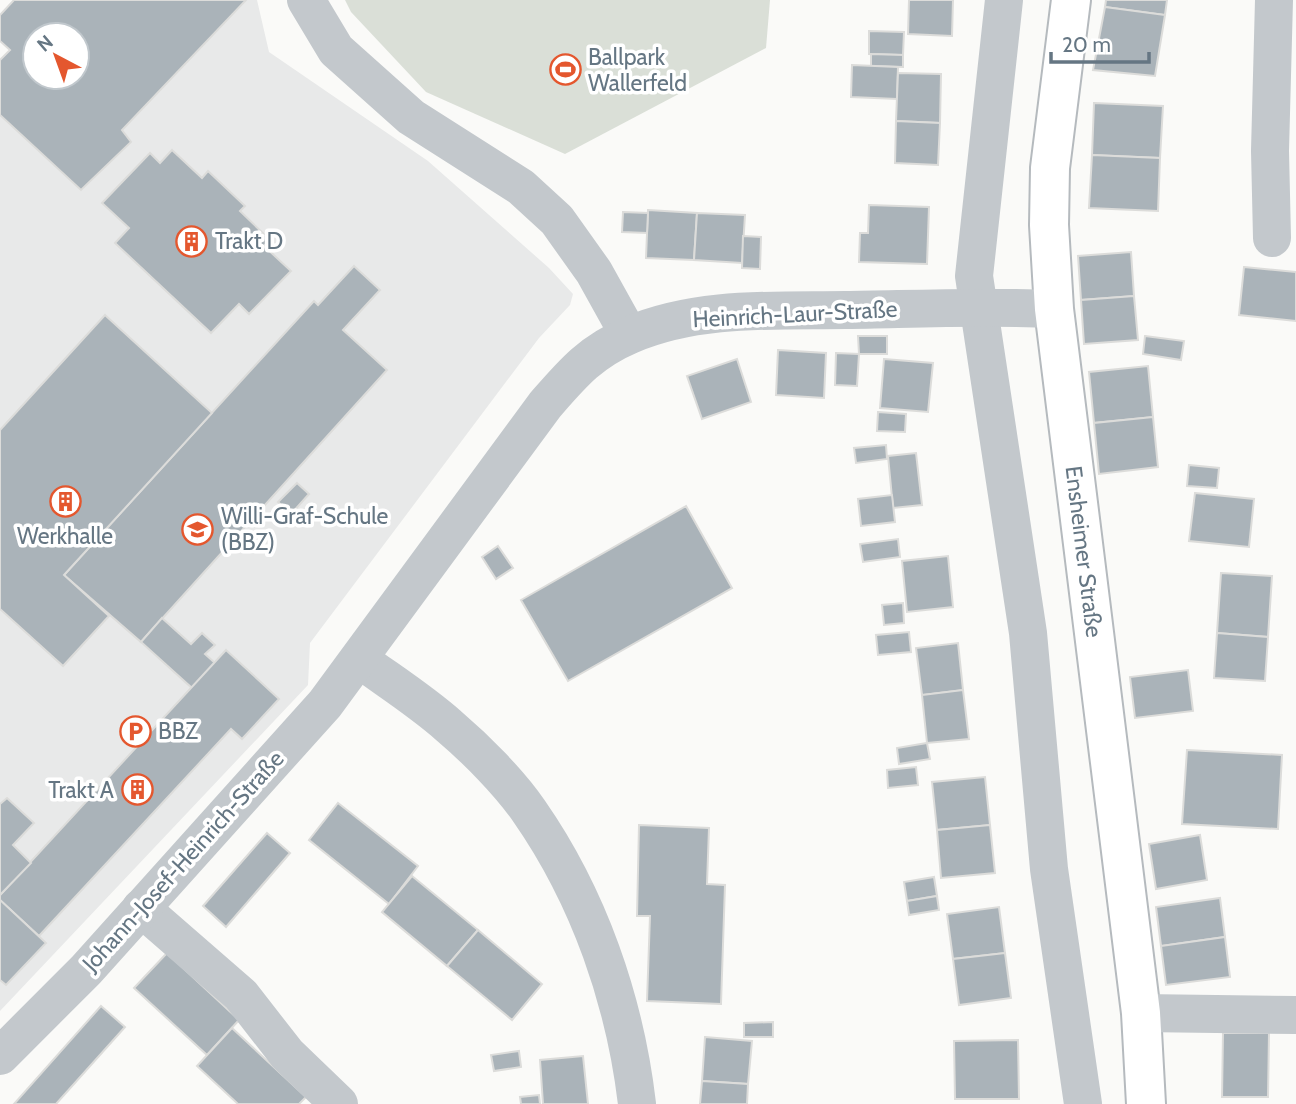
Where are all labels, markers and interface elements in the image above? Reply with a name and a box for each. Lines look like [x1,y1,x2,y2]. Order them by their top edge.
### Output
north arrow [21,21,91,91]
scale bar [1051,21,1149,65]
text: N [33,30,58,57]
text: 20 m [1062,32,1111,57]
place label: Ballpark Wallerfeld [588,43,687,97]
sports icon: Ballpark Wallerfeld [548,53,582,87]
building icon: Trakt D [175,224,209,258]
place label: Trakt D [215,227,283,255]
street label: Heinrich-Laur-Straße [692,295,898,333]
street label: Ensheimer Straße [1060,464,1108,639]
building icon: Werkhalle [48,485,82,519]
place label: Willi-Graf-Schule (BBZ) [221,502,389,556]
school or university icon: Willi-Graf-Schule (BBZ) [181,512,215,546]
place label: Werkhalle [17,522,113,550]
parking icon: BBZ [118,714,152,748]
place label: BBZ [158,717,198,745]
street label: Johann-Josef-Heinrich-Straße [76,745,290,978]
building icon: Trakt A [120,773,154,807]
place label: Trakt A [48,776,114,804]

